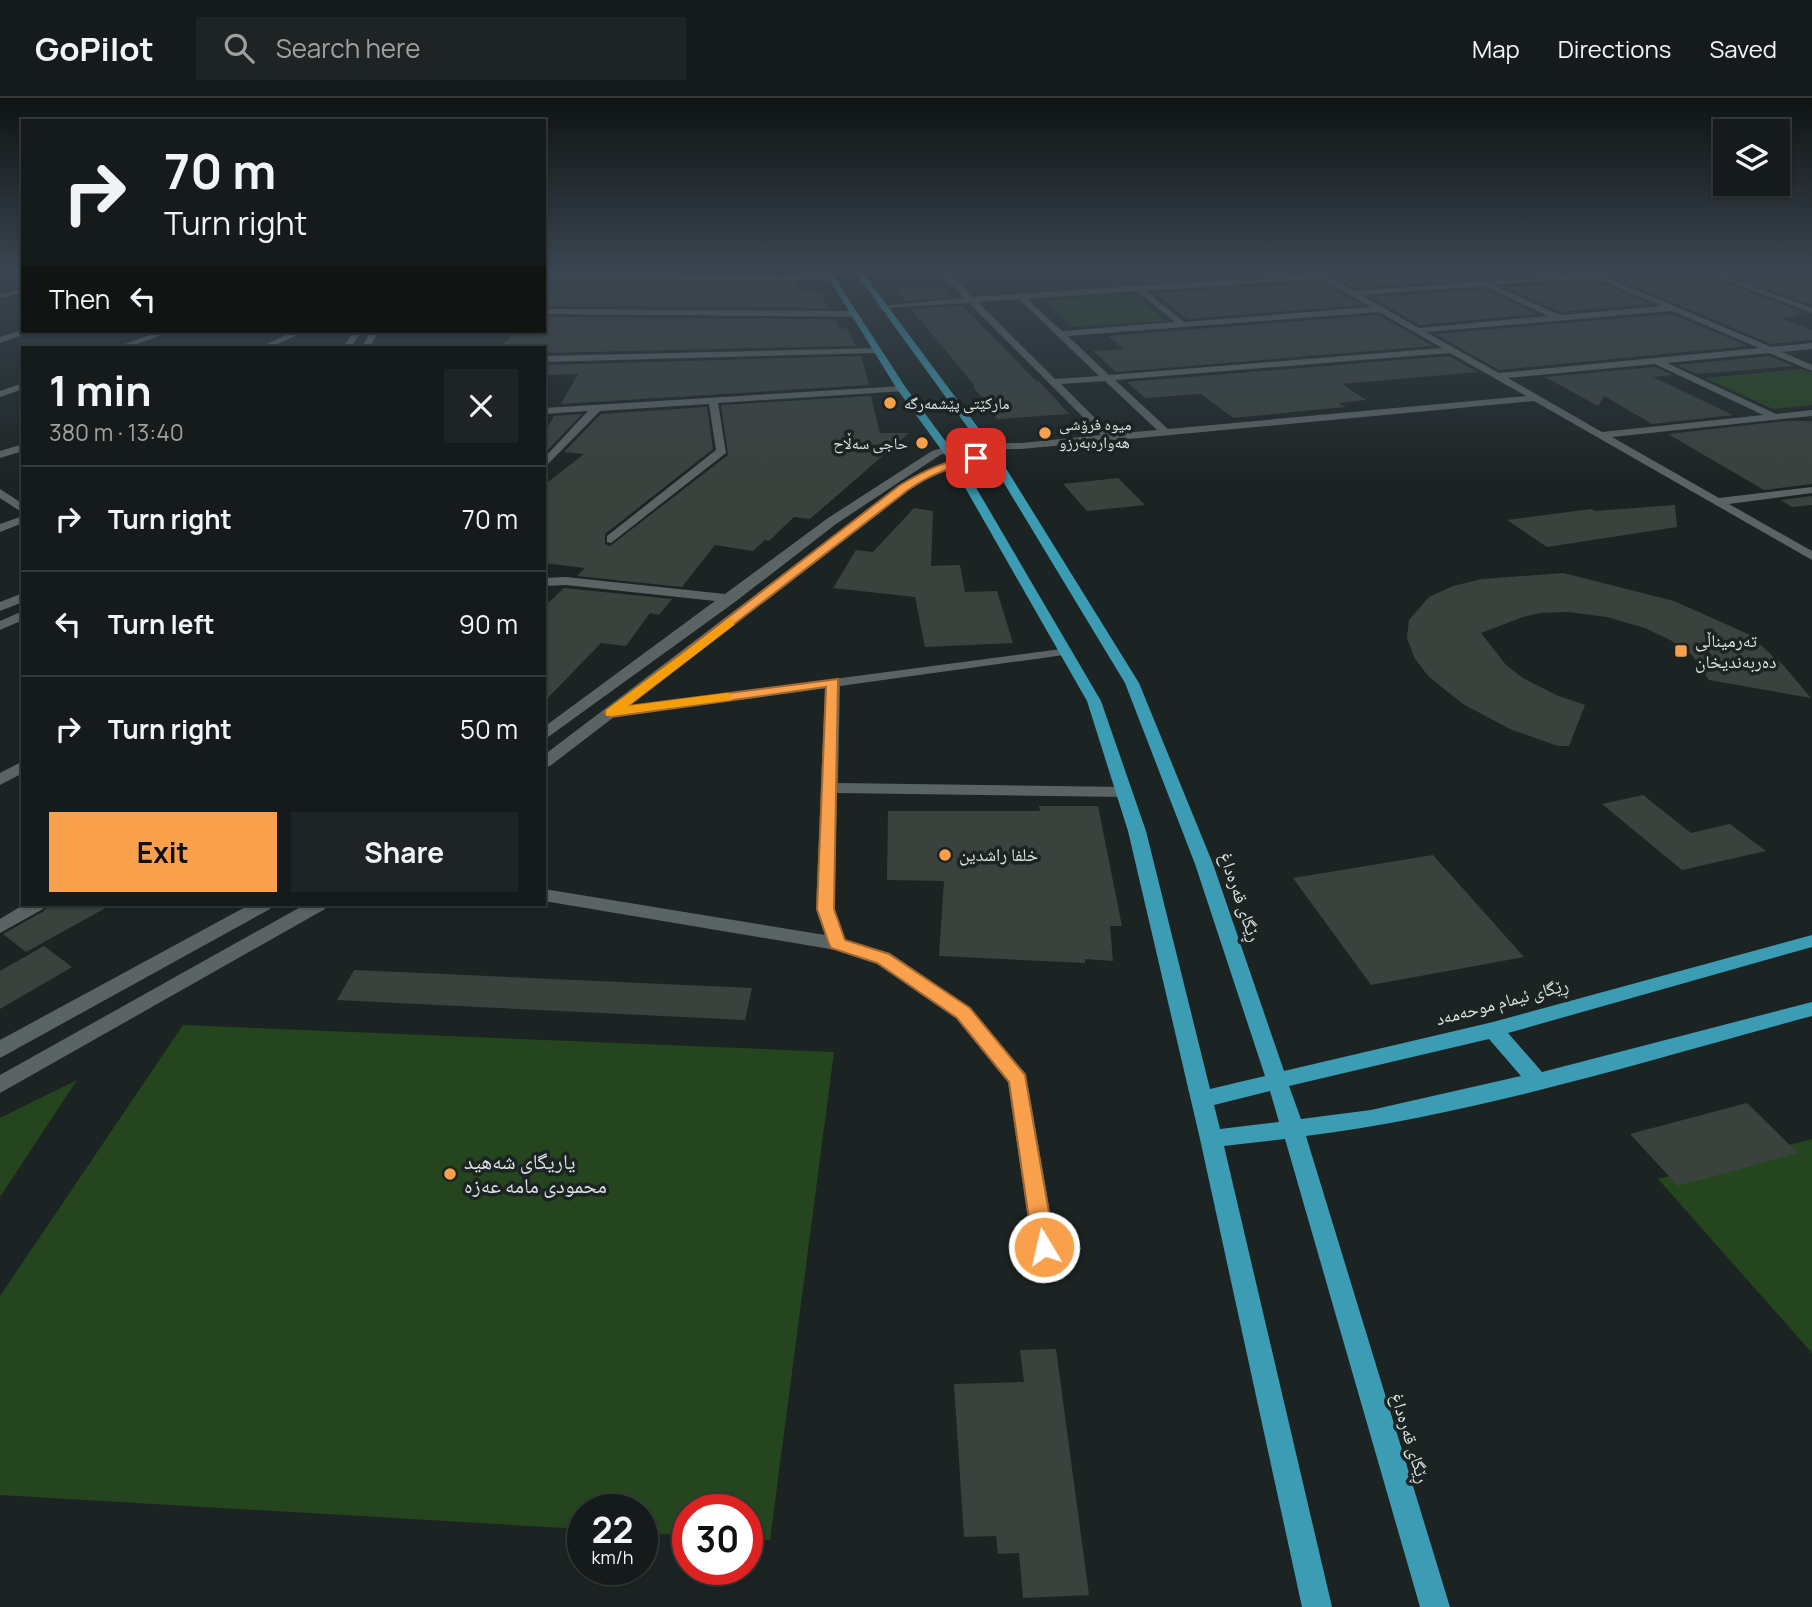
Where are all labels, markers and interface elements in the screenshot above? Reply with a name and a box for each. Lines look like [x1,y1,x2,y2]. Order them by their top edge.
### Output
search box [196,17,686,80]
text: GoPilot [35,26,154,71]
icon: search [220,29,258,67]
text: Search here [276,30,420,66]
text: Map [1472,32,1520,65]
text: Directions [1558,32,1671,65]
text: Saved [1709,32,1777,65]
map controls [1713,119,1790,196]
button: layers [1713,119,1790,196]
text: 70 m [164,137,276,204]
icon: right [49,147,140,238]
text: Turn right [164,201,307,245]
icon: left [124,280,162,318]
text: Then [49,281,110,317]
text: 1 min [49,361,152,419]
button: close [444,369,518,443]
place label: مارکێتی پێشمەرگە [904,392,1010,414]
marker: مارکێتی پێشمەرگە [882,395,898,411]
place label: میوە فرۆشی هەوارەبەرزو [1059,413,1131,453]
text: 380 m · 13:40 [49,416,184,448]
marker: میوە فرۆشی هەوارەبەرزو [1037,425,1053,441]
pin [946,428,1006,488]
place label: حاجی سەڵاح [833,432,908,454]
marker: حاجی سەڵاح [914,435,930,451]
icon: arrive [957,439,995,477]
icon: right [49,500,87,538]
text: Turn right [108,501,232,537]
text: 70 m [462,501,518,537]
icon: left [49,605,87,643]
text: Turn left [108,606,215,642]
text: 90 m [459,606,518,642]
place label: تەرمیناڵی دەربەندیخان [1695,628,1777,673]
marker: تەرمیناڵی دەربەندیخان [1673,643,1689,659]
icon: right [49,710,87,748]
text: Turn right [108,711,232,747]
text: 50 m [460,711,518,747]
button: Exit [49,812,277,892]
button: Share [291,812,518,892]
place label: خلفا راشدين [959,842,1038,866]
marker: خلفا راشدين [937,847,953,863]
street label: ڕێگای قەرەداغ [1212,849,1267,946]
street label: ڕێگای ئیمام موحەمەد [1433,972,1572,1033]
place label: یاریگاى شه‌هید محمودى مامه‌ عه‌زه [464,1147,607,1199]
marker: یاریگاى شه‌هید محمودى مامه‌ عه‌زه [442,1166,458,1182]
position arrow [1007,1210,1081,1284]
street label: ڕێگای قەرەداغ [1383,1390,1436,1487]
speed limit sign: 30 [672,1494,763,1585]
text: 22 [592,1506,633,1554]
text: km/h [592,1545,633,1569]

